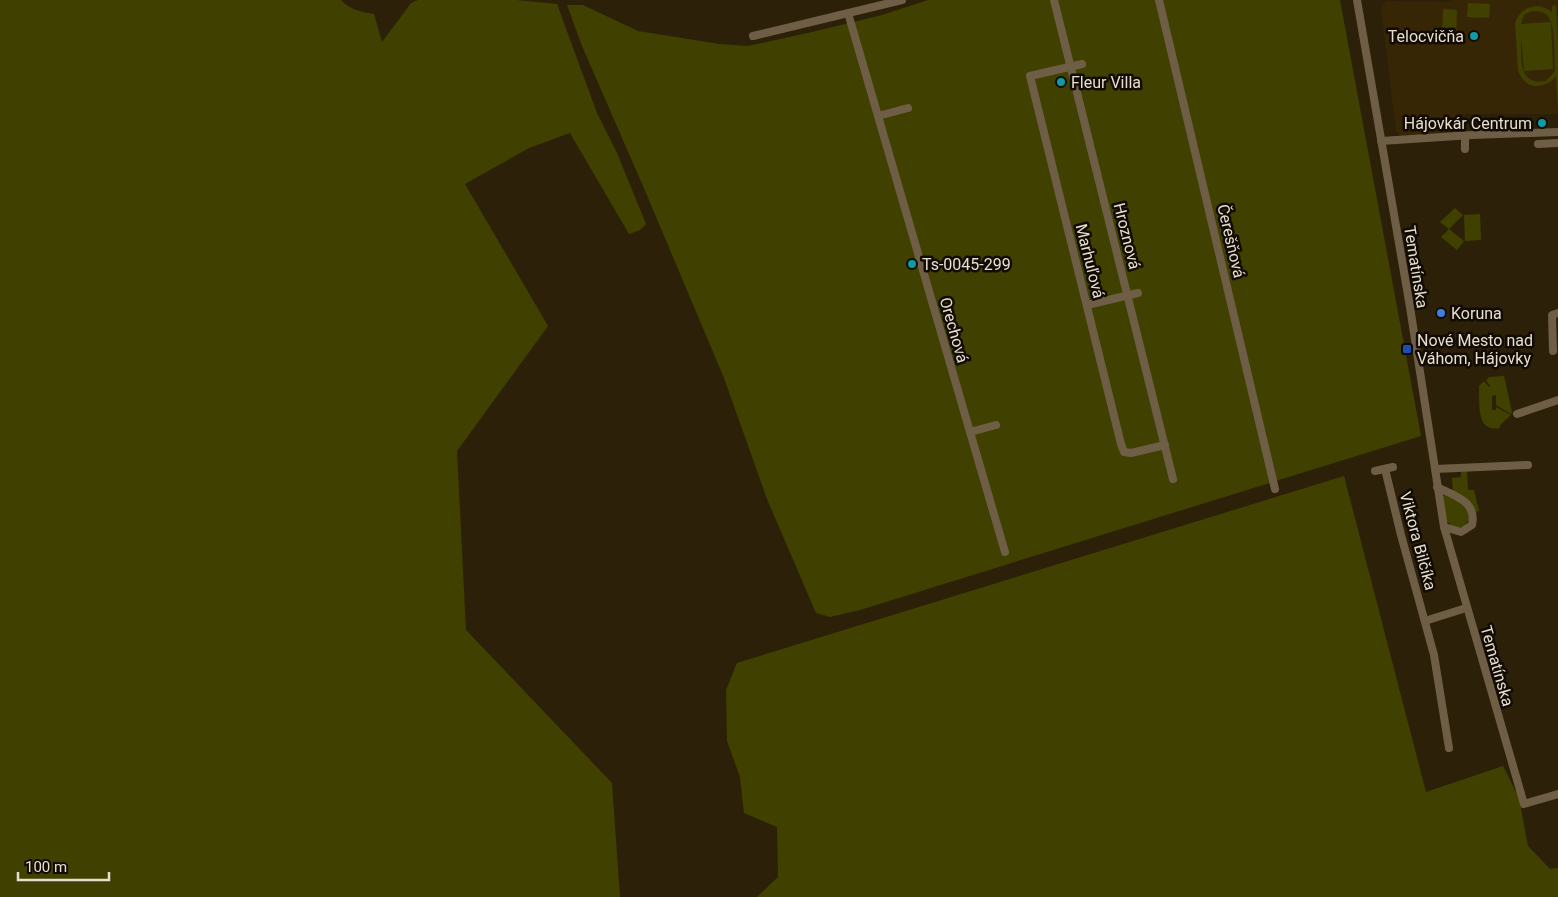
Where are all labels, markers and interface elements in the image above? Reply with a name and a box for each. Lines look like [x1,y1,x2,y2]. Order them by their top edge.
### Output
place label: Telocvičňa [1388,27,1464,46]
marker: Telocvičňa [1468,30,1480,42]
place label: Fleur Villa [1071,73,1141,92]
marker: Fleur Villa [1055,76,1067,88]
place label: Hájovkár Centrum [1404,114,1532,133]
marker: Hájovkár Centrum [1536,117,1548,129]
street label: Hroznová [1110,201,1144,271]
street label: Čerešňová [1213,202,1250,280]
street label: Marhuľová [1072,222,1108,300]
street label: Tematínska [1400,224,1432,310]
place label: Ts-0045-299 [922,255,1011,274]
marker: Ts-0045-299 [906,258,918,270]
street label: Orechová [936,295,972,365]
place label: Koruna [1451,304,1502,323]
marker: Koruna [1435,307,1447,319]
place label: Nové Mesto nad Váhom, Hájovky [1417,331,1533,368]
marker: Nové Mesto nad Váhom, Hájovky [1401,343,1413,355]
street label: Viktora Bilčíka [1396,490,1440,592]
street label: Tematínska [1476,623,1518,709]
scale bar [18,850,109,882]
text: 100 m [25,858,67,876]

